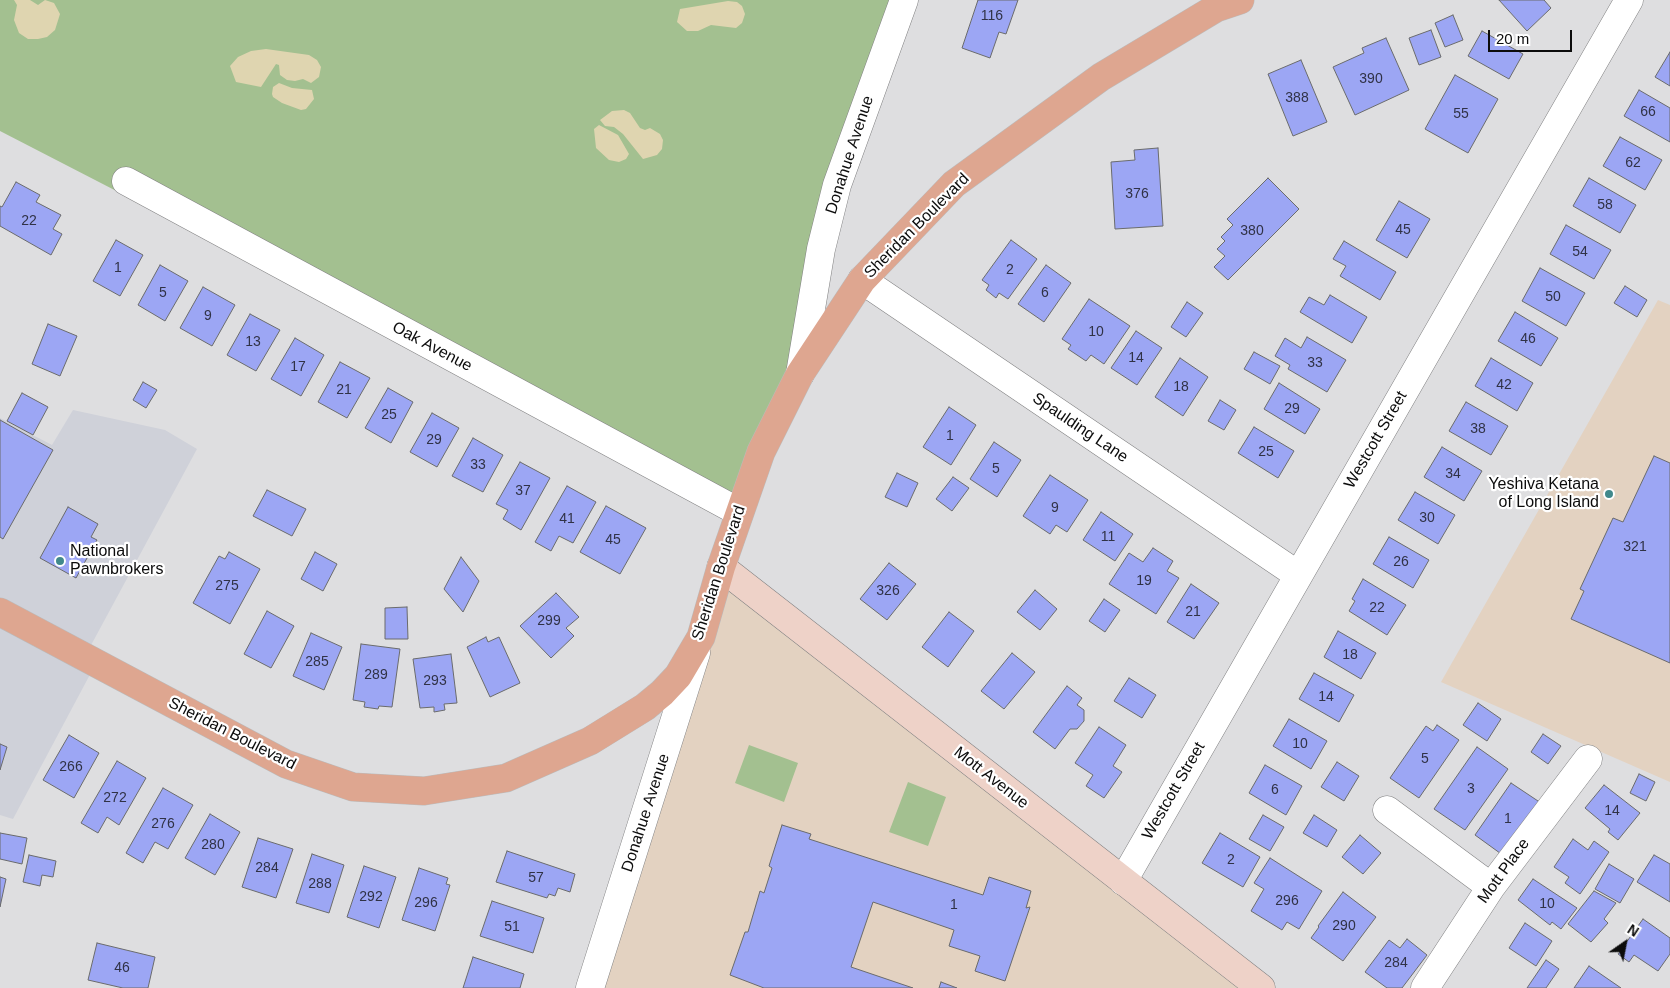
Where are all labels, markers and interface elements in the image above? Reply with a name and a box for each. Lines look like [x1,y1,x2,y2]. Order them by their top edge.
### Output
house number: 116 [981,8,1003,24]
scale bar [1490,20,1574,52]
text: 20 m [1496,30,1529,47]
house number: 390 [1359,71,1383,87]
house number: 388 [1285,90,1309,106]
street label: Donahue Avenue [822,93,878,217]
house number: 66 [1640,104,1656,120]
house number: 55 [1453,106,1469,122]
house number: 62 [1625,155,1641,171]
street label: Sheridan Boulevard [861,170,973,282]
house number: 376 [1125,186,1149,202]
house number: 58 [1597,197,1613,213]
house number: 22 [21,213,37,229]
house number: 45 [1395,222,1411,238]
house number: 380 [1240,223,1264,239]
house number: 54 [1572,244,1588,260]
house number: 1 [114,260,122,276]
house number: 2 [1006,262,1014,278]
house number: 5 [159,285,167,301]
house number: 6 [1041,285,1049,301]
house number: 50 [1545,289,1561,305]
house number: 9 [204,308,212,324]
street label: Oak Avenue [389,318,475,376]
house number: 10 [1088,324,1104,340]
house number: 46 [1520,331,1536,347]
house number: 13 [245,334,261,350]
house number: 14 [1128,350,1144,366]
house number: 33 [1307,355,1323,371]
house number: 17 [290,359,306,375]
house number: 42 [1496,377,1512,393]
house number: 18 [1173,379,1189,395]
house number: 21 [336,382,352,398]
street label: Westcott Street [1340,388,1412,492]
street label: Spaulding Lane [1029,389,1131,467]
house number: 29 [1284,401,1300,417]
house number: 25 [381,407,397,423]
house number: 38 [1470,421,1486,437]
house number: 1 [946,428,954,444]
house number: 29 [426,432,442,448]
house number: 25 [1258,444,1274,460]
house number: 33 [470,457,486,473]
house number: 5 [992,461,1000,477]
house number: 34 [1445,466,1461,482]
place label: Yeshiva Ketana of Long Island [1488,475,1599,513]
house number: 37 [515,483,531,499]
marker: Yeshiva Ketana of Long Island [1603,488,1615,500]
house number: 9 [1051,500,1059,516]
street label: Sheridan Boulevard [688,503,750,643]
house number: 30 [1419,510,1435,526]
house number: 41 [559,511,575,527]
house number: 11 [1101,529,1115,545]
house number: 45 [605,532,621,548]
house number: 321 [1623,539,1647,555]
place label: National Pawnbrokers [70,542,163,580]
house number: 26 [1393,554,1409,570]
marker: National Pawnbrokers [54,555,66,567]
house number: 19 [1136,573,1152,589]
house number: 275 [215,578,239,594]
house number: 326 [876,583,900,599]
house number: 22 [1369,600,1385,616]
house number: 21 [1185,604,1201,620]
house number: 299 [537,613,561,629]
house number: 18 [1342,647,1358,663]
house number: 285 [305,654,329,670]
house number: 289 [364,667,388,683]
house number: 293 [423,673,447,689]
house number: 14 [1318,689,1334,705]
street label: Sheridan Boulevard [165,694,299,774]
house number: 10 [1292,736,1308,752]
street label: Westcott Street [1138,739,1210,843]
street label: Mott Avenue [950,743,1032,813]
street label: Donahue Avenue [618,751,674,875]
house number: 5 [1421,751,1429,767]
house number: 266 [59,759,83,775]
house number: 3 [1467,781,1475,797]
house number: 6 [1271,782,1279,798]
house number: 272 [103,790,127,806]
house number: 14 [1604,803,1620,819]
house number: 1 [1504,811,1512,827]
house number: 276 [151,816,175,832]
street label: Mott Place [1474,835,1534,907]
house number: 280 [201,837,225,853]
house number: 2 [1227,852,1235,868]
house number: 284 [255,860,279,876]
house number: 57 [528,870,544,886]
house number: 288 [308,876,332,892]
house number: 292 [359,889,383,905]
house number: 296 [1275,893,1299,909]
house number: 296 [414,895,438,911]
house number: 10 [1539,896,1555,912]
house number: 1 [950,897,958,913]
house number: 290 [1332,918,1356,934]
north arrow [1600,918,1650,968]
house number: 51 [504,919,520,935]
text: N [1625,921,1642,940]
house number: 284 [1384,955,1408,971]
house number: 46 [114,960,130,976]

